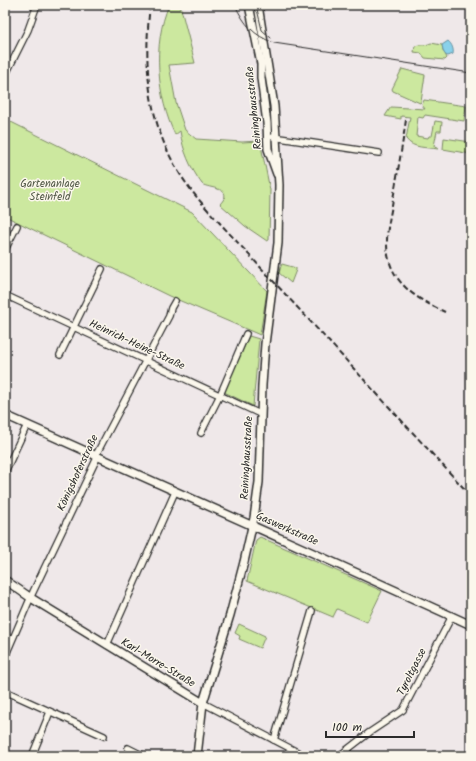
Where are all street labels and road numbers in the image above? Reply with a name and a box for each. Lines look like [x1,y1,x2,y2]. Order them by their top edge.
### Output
street label: Reininghausstraße [241,65,267,151]
street label: Heinrich-Heine-Straße [86,315,188,375]
street label: Reininghausstraße [236,416,258,500]
street label: Königshoferstraße [52,432,104,514]
street label: Gaswerkstraße [253,507,321,551]
street label: Karl-Morre-Straße [117,634,199,692]
street label: Tyroltgasse [392,645,432,699]

